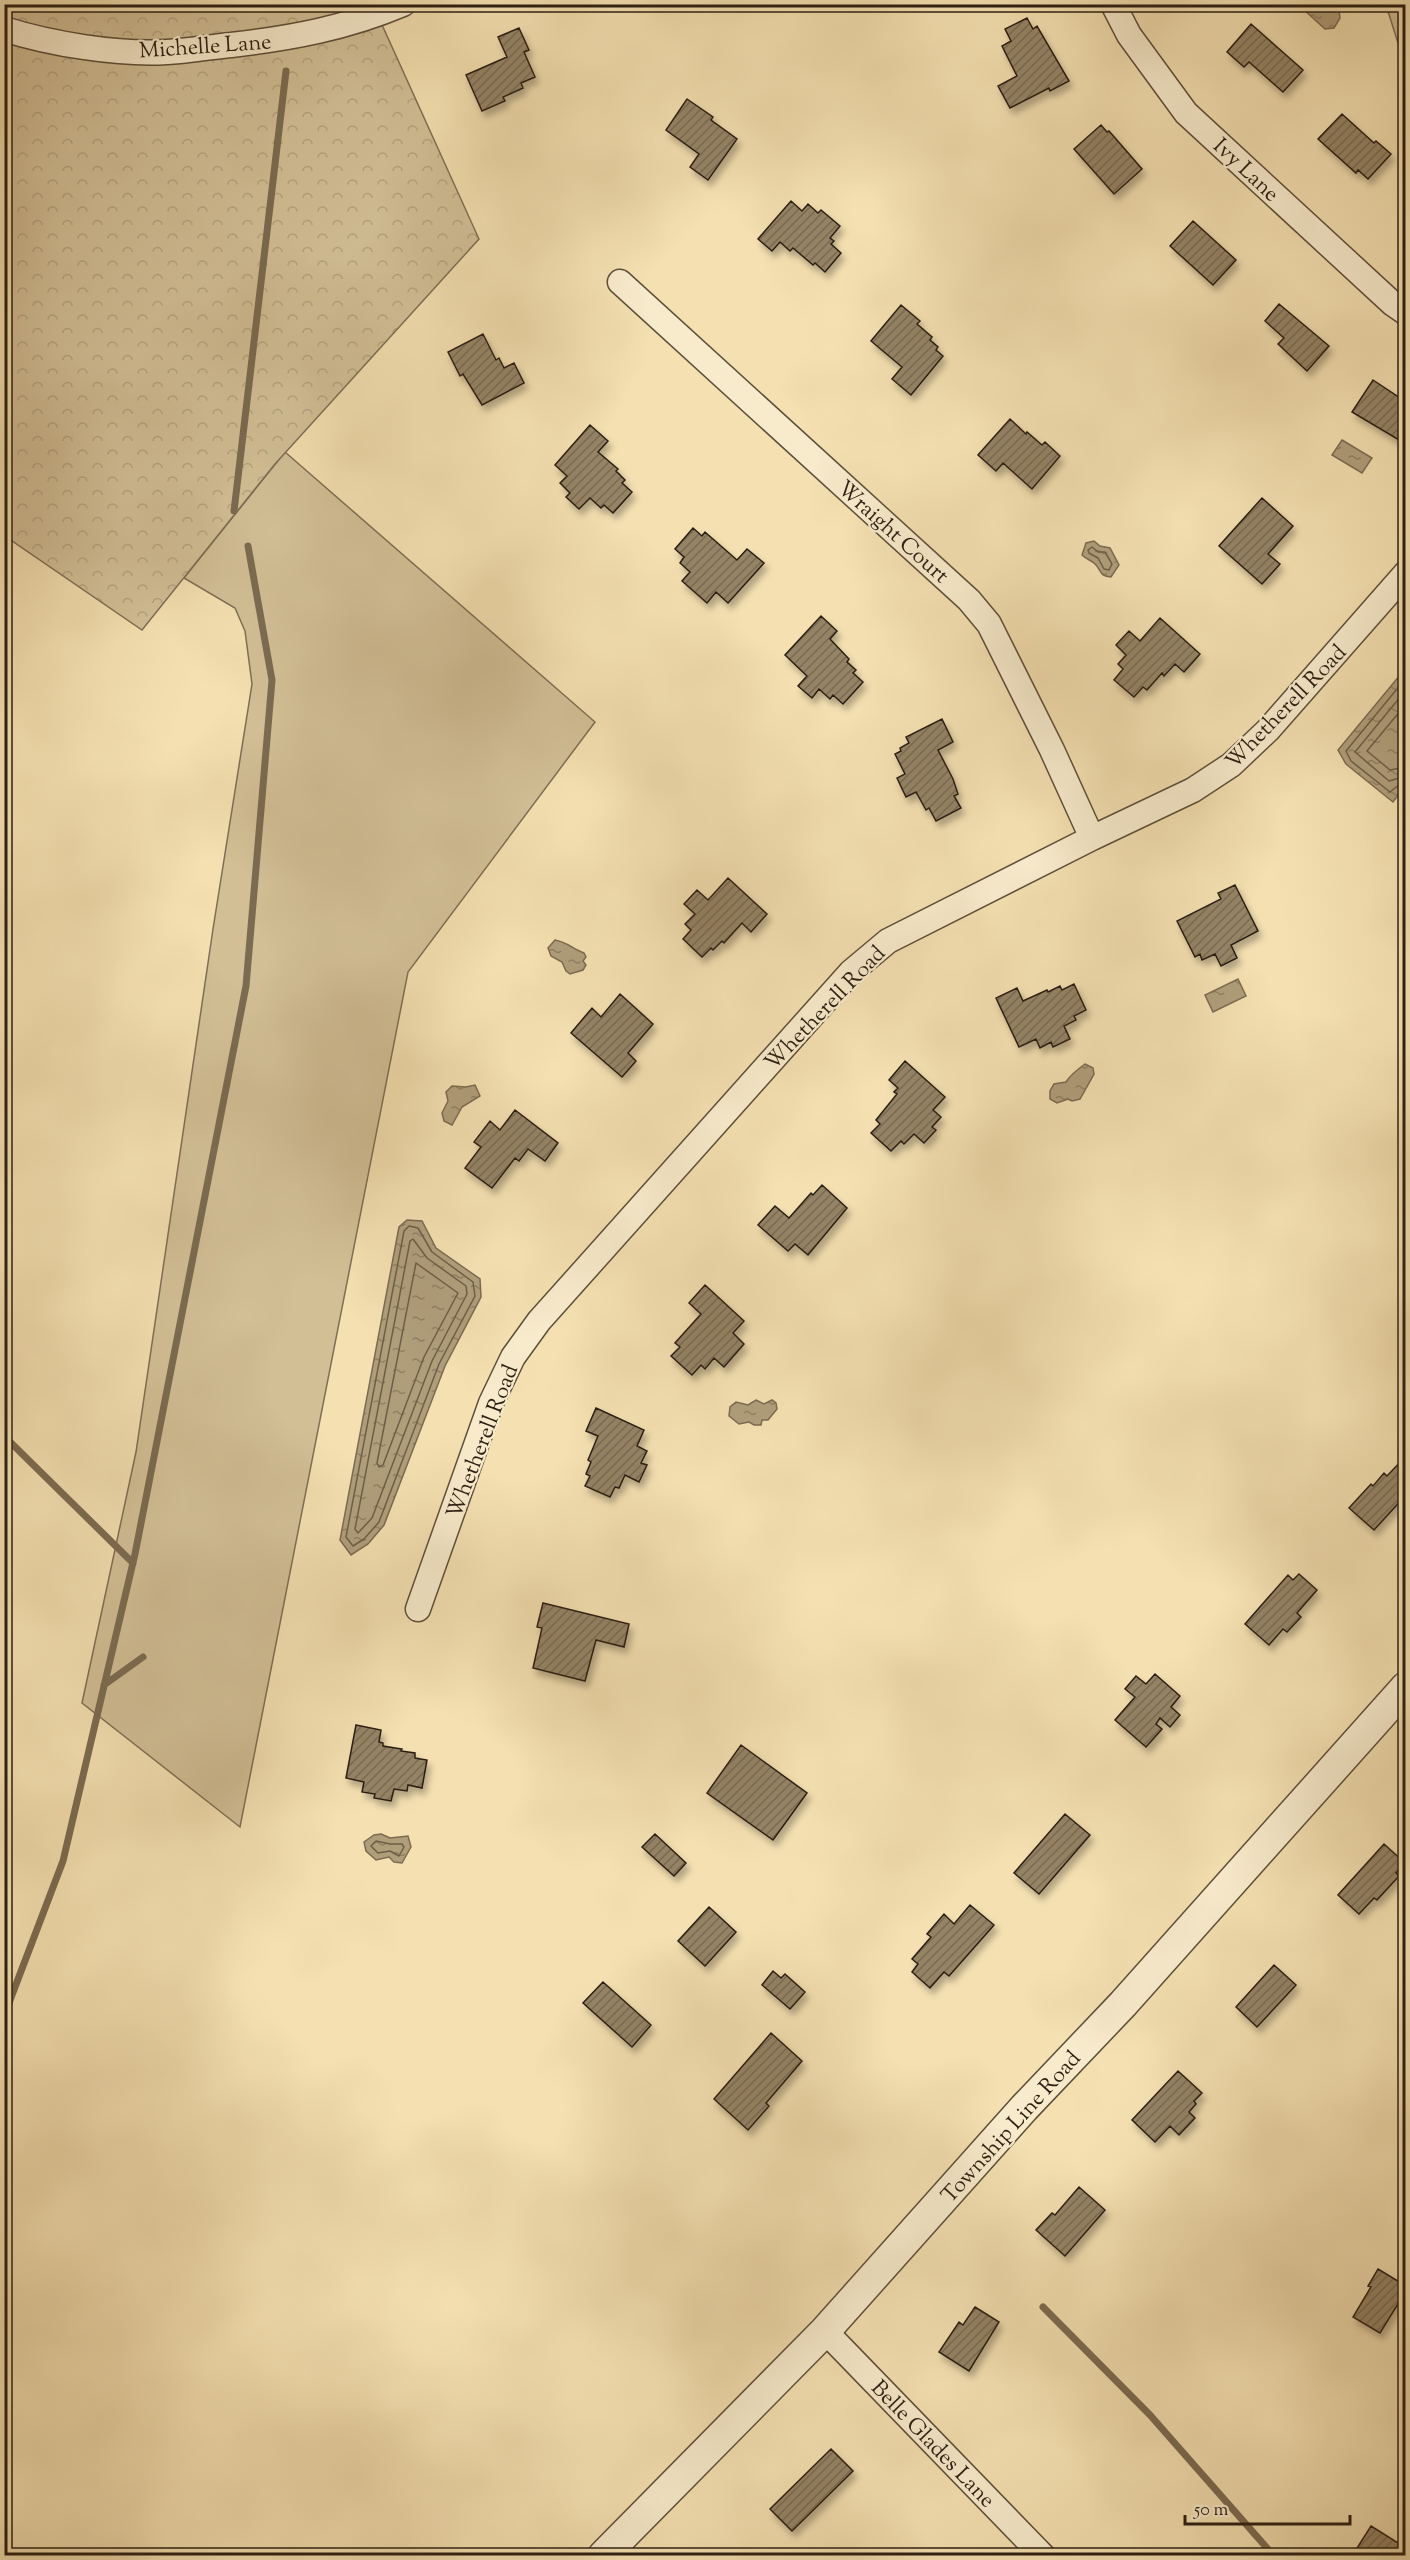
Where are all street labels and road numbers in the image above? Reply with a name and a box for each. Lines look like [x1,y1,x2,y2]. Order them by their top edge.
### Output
street label: Michelle Lane [138,27,272,69]
street label: Ivy Lane [1204,132,1285,210]
street label: Wraight Court [829,474,955,593]
street label: Whetherell Road [1219,639,1355,778]
street label: Whetherell Road [758,940,894,1079]
street label: Whetherell Road [440,1360,528,1524]
street label: Township Line Road [935,2045,1090,2211]
street label: Belle Glades Lane [862,2374,1001,2516]

